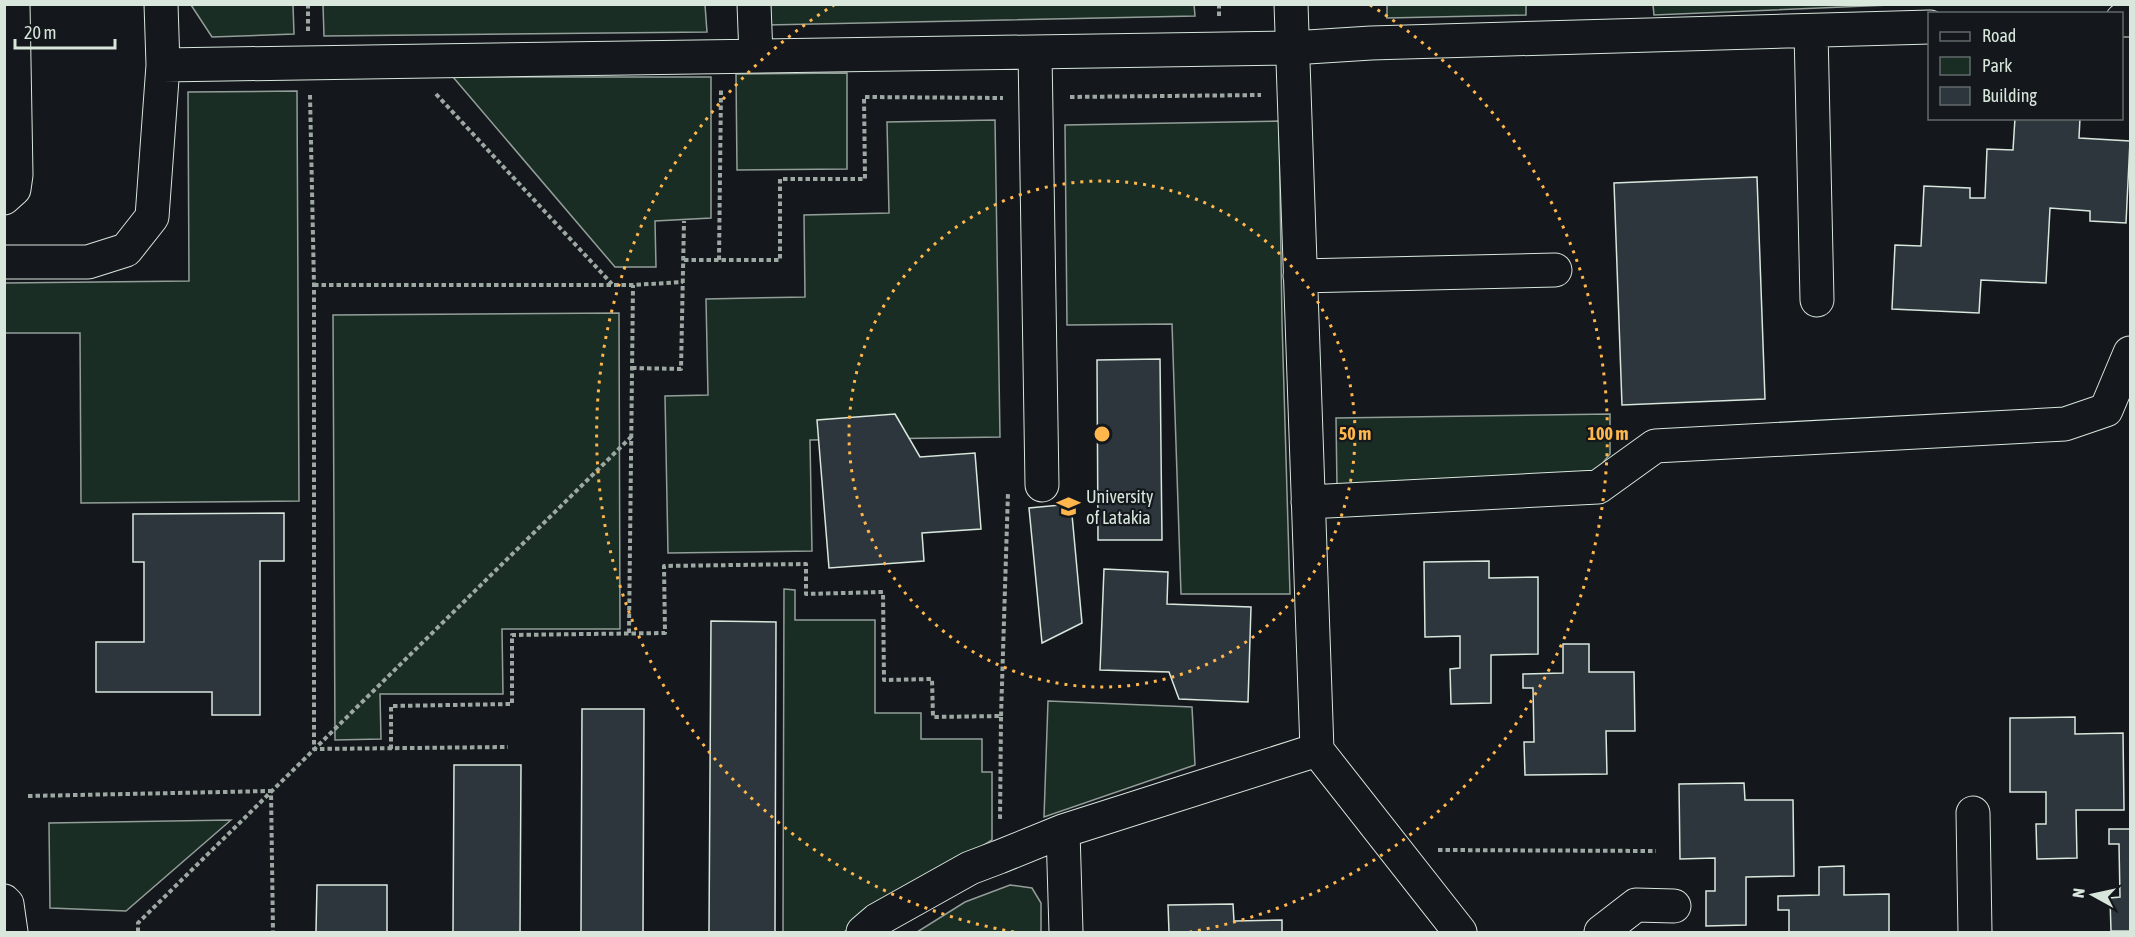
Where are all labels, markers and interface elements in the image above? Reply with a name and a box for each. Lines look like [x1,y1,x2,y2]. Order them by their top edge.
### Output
scale bar [15,12,116,50]
legend [1928,12,2123,120]
text: 20 m [24,22,56,43]
text: Road [1982,25,2016,46]
text: Park [1982,55,2012,76]
text: Building [1982,85,2037,106]
text: 50 m [1339,423,1371,444]
text: 100 m [1588,423,1628,444]
centre of rings [1092,424,1112,444]
place label: University of Latakia [1086,486,1153,528]
school or university icon: University of Latakia [1055,494,1081,520]
north arrow [2063,865,2123,925]
text: N [2069,887,2088,899]

